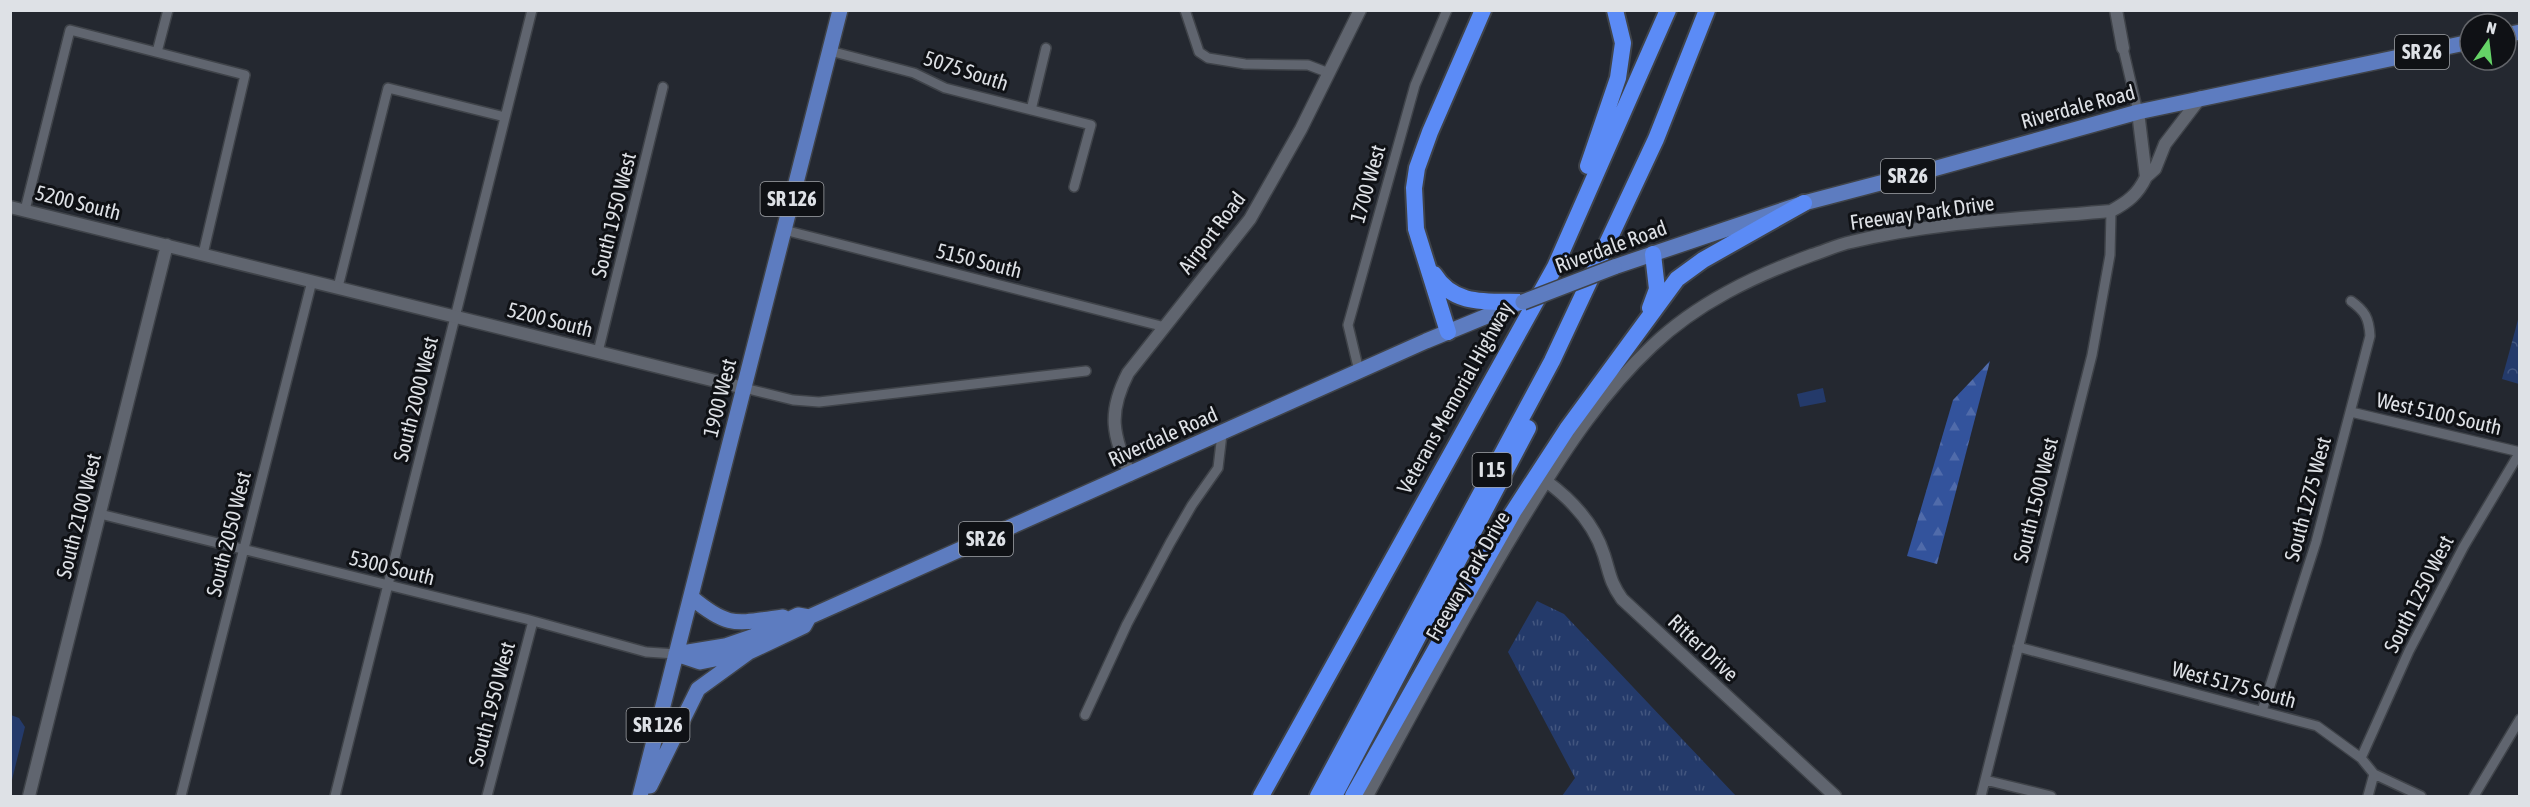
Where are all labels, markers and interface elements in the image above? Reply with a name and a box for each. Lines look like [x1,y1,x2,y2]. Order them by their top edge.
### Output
north arrow [2458,12,2518,72]
text: N [2485,18,2498,37]
road number: SR 26 [2395,35,2449,69]
street label: 5075 South [921,45,1012,95]
street label: Riverdale Road [2018,79,2137,133]
street label: 1700 West [1344,142,1390,225]
street label: South 1950 West [586,150,640,280]
road number: SR 26 [1881,159,1935,193]
street label: 5200 South [33,180,124,224]
road number: SR 126 [760,182,824,216]
street label: Airport Road [1173,187,1250,278]
street label: Freeway Park Drive [1848,190,1995,234]
street label: Riverdale Road [1552,215,1670,277]
street label: 5150 South [934,238,1025,282]
street label: 5200 South [505,297,596,341]
street label: Veterans Memorial Highway [1391,297,1517,498]
street label: South 2000 West [388,334,442,464]
street label: 1900 West [698,356,740,439]
street label: West 5100 South [2374,387,2504,439]
street label: Riverdale Road [1104,401,1221,471]
street label: South 1275 West [2279,434,2335,564]
street label: South 1500 West [2008,435,2062,565]
street label: South 2100 West [51,451,105,581]
road number: I 15 [1472,453,1512,487]
street label: South 2050 West [201,469,255,599]
street label: Freeway Park Drive [1420,507,1514,644]
road number: SR 26 [959,522,1013,556]
street label: South 1250 West [2378,531,2458,656]
street label: 5300 South [347,545,438,589]
street label: Ritter Drive [1664,609,1744,686]
street label: South 1950 West [463,639,519,769]
street label: West 5175 South [2169,656,2299,712]
road number: SR 126 [626,708,690,742]

